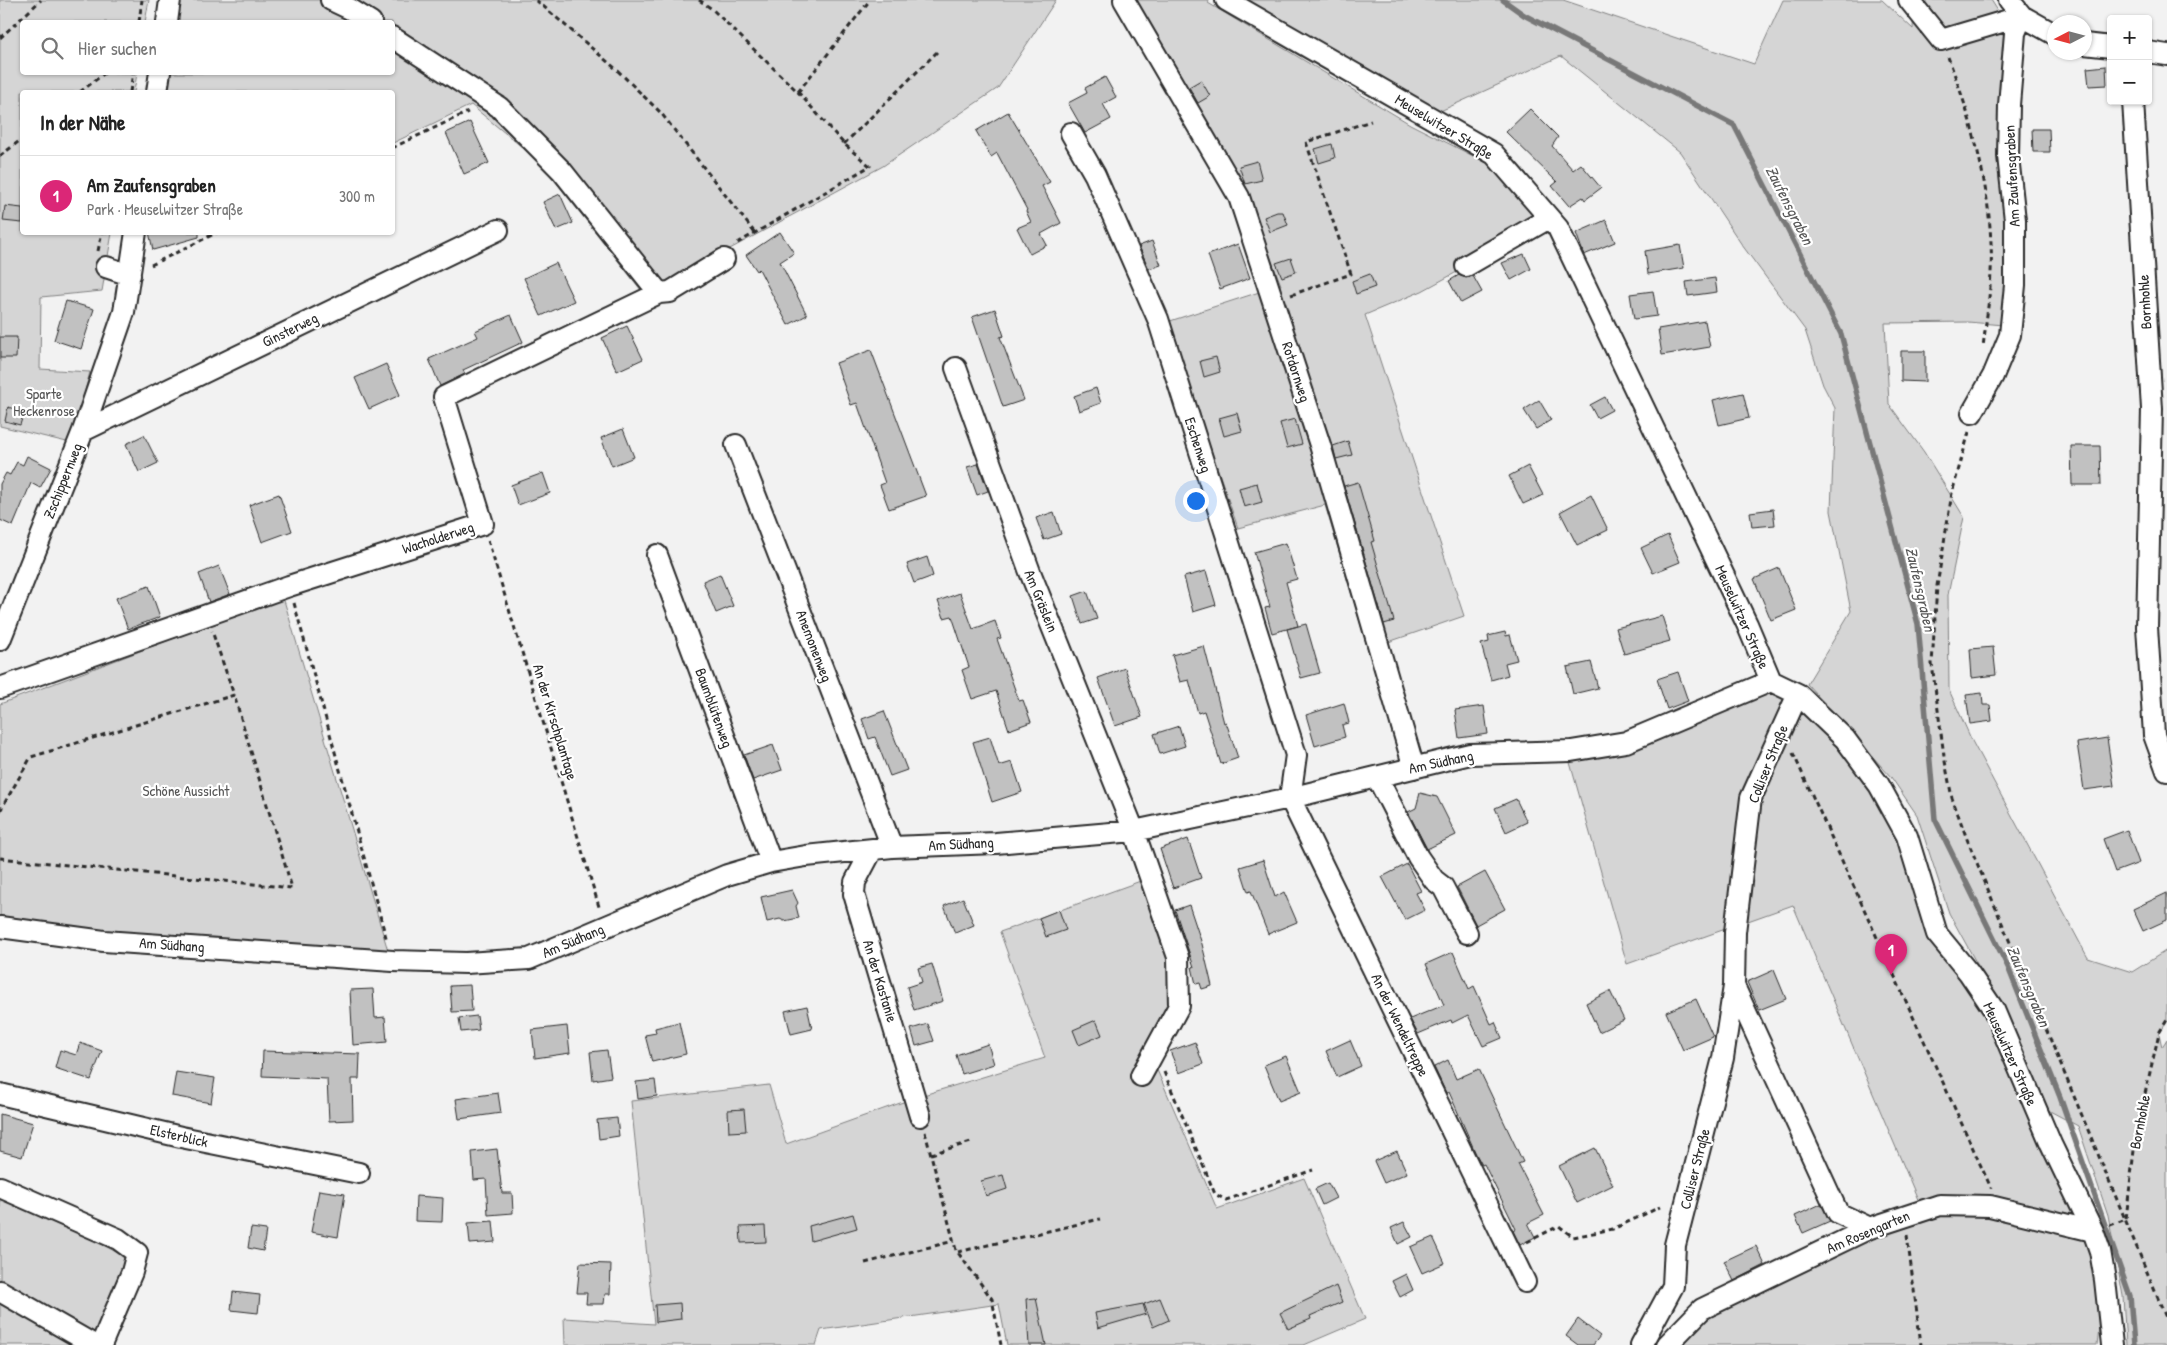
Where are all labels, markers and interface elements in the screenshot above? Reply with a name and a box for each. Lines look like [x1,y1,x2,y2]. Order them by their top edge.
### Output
north arrow [2047,15,2092,60]
map controls [2107,15,2152,105]
button: + [2107,15,2152,60]
search box [20,20,395,75]
icon: search [38,34,66,62]
text: Hier suchen [78,35,157,61]
button: − [2107,60,2152,105]
street label: Meuselwitzer Straße [1391,89,1497,164]
text: In der Nähe [40,108,125,137]
street label: Am Zaufensgraben [1998,125,2025,227]
water label: Zaufensgraben [1761,162,1820,250]
text: Am Zaufensgraben [87,172,216,198]
text: 1 [53,185,59,207]
text: 300 m [339,185,375,207]
text: Park · Meuselwitzer Straße [87,198,243,220]
street label: Bornhohle [2133,274,2156,330]
street label: Ginsterweg [258,307,321,352]
street label: Rotdornweg [1277,339,1316,405]
park label: Sparte Heckenrose [13,383,75,421]
street label: Eschenweg [1180,415,1217,475]
street label: Zschippernweg [38,440,87,522]
your location [1183,488,1209,514]
street label: Wacholderweg [399,516,477,559]
water label: Zaufensgraben [1901,545,1942,635]
street label: Meuselwitzer Straße [1710,562,1775,672]
street label: Am Gräslein [1019,566,1064,635]
street label: Anemonenweg [791,607,838,685]
street label: An der Kirschplantage [528,661,583,782]
street label: Baumblütenweg [690,665,739,751]
street label: Colliser Straße [1742,722,1793,806]
street label: Am Südhang [1407,744,1475,779]
park label: Schöne Aussicht [143,780,230,801]
street label: Am Südhang [928,831,994,856]
street label: Am Südhang [539,918,607,963]
street label: Am Südhang [139,932,206,957]
pin: 1 [1875,934,1907,975]
street label: An der Kastanie [858,937,903,1025]
water label: Zaufensgraben [2002,942,2057,1032]
street label: An der Wendeltreppe [1366,970,1434,1080]
street label: Meuselwitzer Straße [1978,999,2043,1109]
street label: Bornhohle [2124,1093,2155,1151]
street label: Elsterblick [148,1119,210,1152]
street label: Colliser Straße [1674,1126,1715,1212]
street label: Am Rosengarten [1823,1204,1913,1259]

